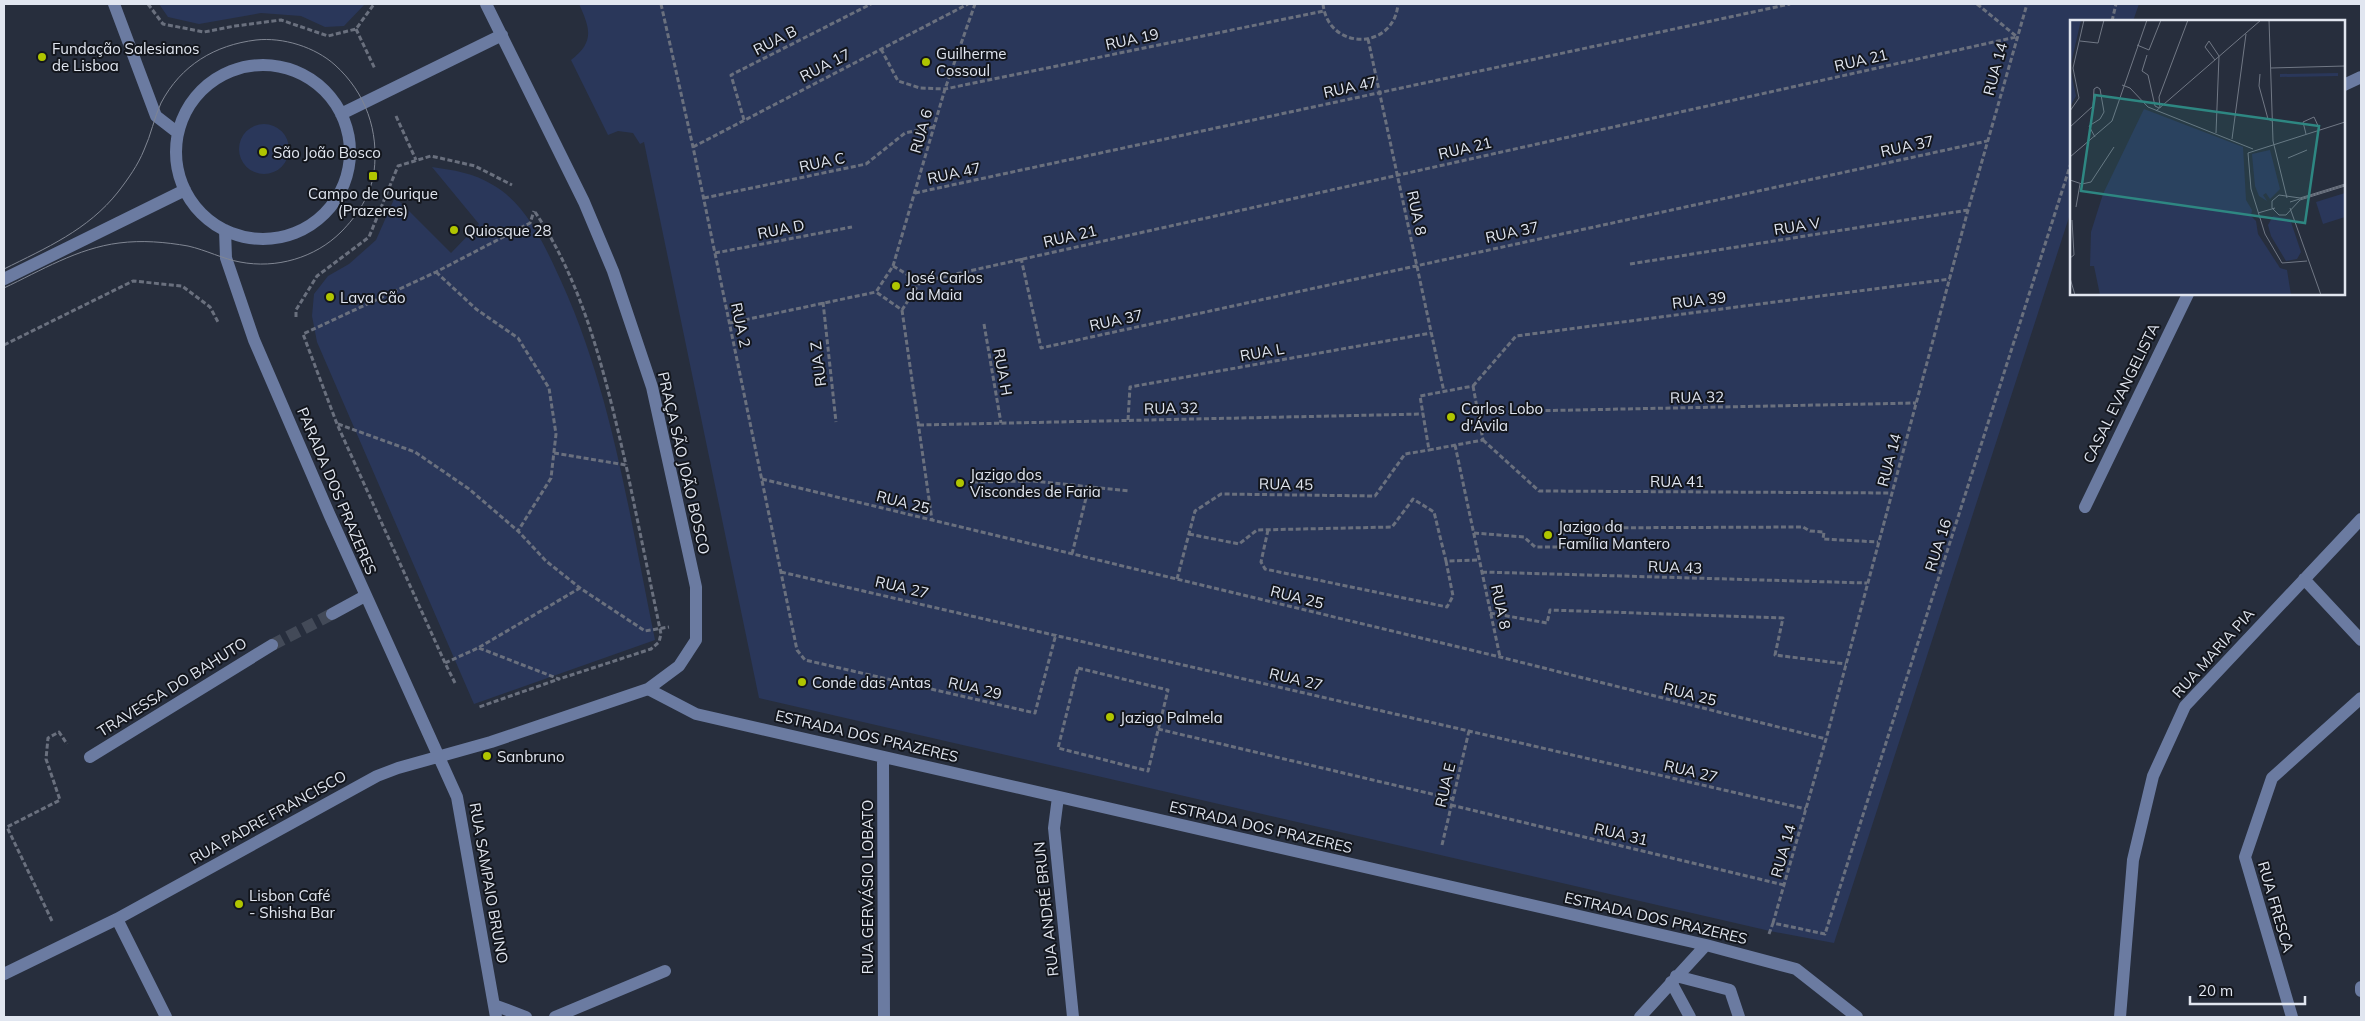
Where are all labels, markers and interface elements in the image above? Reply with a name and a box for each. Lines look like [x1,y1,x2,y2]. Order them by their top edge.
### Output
inset map [2070,20,2345,295]
street label: RUA B [750,21,800,59]
street label: RUA 19 [1104,24,1160,54]
place label: Fundação Salesianos de Lisboa [52,39,200,75]
street label: RUA 14 [1979,40,2011,98]
street label: RUA 17 [797,44,853,86]
place label: Guilherme Cossoul [936,44,1007,80]
street label: RUA 21 [1832,45,1890,75]
marker: Fundação Salesianos de Lisboa [36,51,48,63]
marker: Guilherme Cossoul [920,56,932,68]
street label: RUA 47 [1322,72,1378,102]
street label: RUA 6 [906,107,936,155]
street label: RUA 37 [1879,131,1935,161]
street label: RUA 21 [1436,133,1494,163]
place label: São João Bosco [273,143,381,162]
marker: São João Bosco [257,146,269,158]
street label: RUA C [797,148,847,176]
street label: RUA 47 [926,158,982,188]
marker: Campo de Ourique (Prazeres) [367,170,379,182]
place label: Campo de Ourique (Prazeres) [308,184,438,220]
street label: RUA 8 [1403,189,1431,237]
street label: RUA V [1772,213,1822,239]
street label: RUA D [756,215,806,243]
street label: RUA 37 [1484,217,1540,247]
place label: Quiosque 28 [464,221,552,240]
street label: RUA 21 [1041,221,1099,251]
marker: Quiosque 28 [448,224,460,236]
place label: José Carlos da Maia [906,268,983,304]
marker: José Carlos da Maia [890,280,902,292]
street label: RUA 39 [1671,287,1727,313]
place label: Lava Cão [340,288,406,307]
marker: Lava Cão [324,291,336,303]
street label: RUA 2 [727,301,755,349]
street label: RUA 37 [1088,305,1144,335]
street label: CASAL EVANGELISTA [2079,320,2163,466]
street label: RUA L [1238,339,1286,365]
street label: RUA Z [806,340,830,388]
street label: RUA H [990,347,1016,397]
street label: PRAÇA SÃO JOÃO BOSCO [654,370,714,556]
street label: RUA 32 [1670,387,1724,407]
street label: RUA 32 [1144,398,1198,418]
place label: Carlos Lobo d'Ávila [1461,399,1543,435]
street label: PARADA DOS PRAZERES [293,404,381,578]
marker: Carlos Lobo d'Ávila [1445,411,1457,423]
street label: RUA 14 [1873,431,1905,489]
place label: Jazigo dos Viscondes de Faria [970,465,1101,501]
street label: RUA 41 [1650,472,1704,491]
street label: RUA 45 [1259,474,1313,494]
marker: Jazigo dos Viscondes de Faria [954,477,966,489]
street label: RUA 25 [874,486,932,518]
street label: RUA 16 [1921,516,1955,574]
place label: Jazigo da Família Mantero [1558,517,1670,553]
marker: Jazigo da Família Mantero [1542,529,1554,541]
street label: RUA 43 [1648,557,1702,577]
street label: RUA 27 [873,572,931,602]
street label: RUA 25 [1268,581,1326,613]
street label: RUA 8 [1487,583,1515,631]
street label: RUA MARIA PIA [2168,604,2258,702]
street label: TRAVESSA DO BAHUTO [94,633,250,741]
street label: RUA 27 [1267,664,1325,694]
place label: Conde das Antas [812,673,931,692]
street label: RUA 29 [946,673,1004,703]
marker: Conde das Antas [796,676,808,688]
street label: RUA 25 [1661,678,1719,710]
street label: ESTRADA DOS PRAZERES [774,706,960,766]
place label: Jazigo Palmela [1120,708,1223,727]
marker: Jazigo Palmela [1104,711,1116,723]
place label: Sanbruno [497,747,565,766]
marker: Sanbruno [481,750,493,762]
street label: RUA 27 [1662,756,1720,786]
street label: RUA E [1431,761,1459,809]
street label: RUA PADRE FRANCISCO [186,766,350,868]
street label: ESTRADA DOS PRAZERES [1168,797,1354,857]
street label: RUA GERVÁSIO LOBATO [858,800,877,974]
street label: RUA SAMPAIO BRUNO [466,801,512,965]
street label: RUA 31 [1592,819,1650,849]
street label: RUA 14 [1766,822,1800,880]
street label: RUA ANDRÉ BRUN [1029,841,1063,977]
street label: RUA FRESCA [2254,859,2298,955]
place label: Lisbon Café - Shisha Bar [249,886,335,922]
street label: ESTRADA DOS PRAZERES [1563,888,1749,948]
marker: Lisbon Café - Shisha Bar [233,898,245,910]
scale bar [2190,974,2305,1006]
text: 20 m [2198,981,2233,1000]

